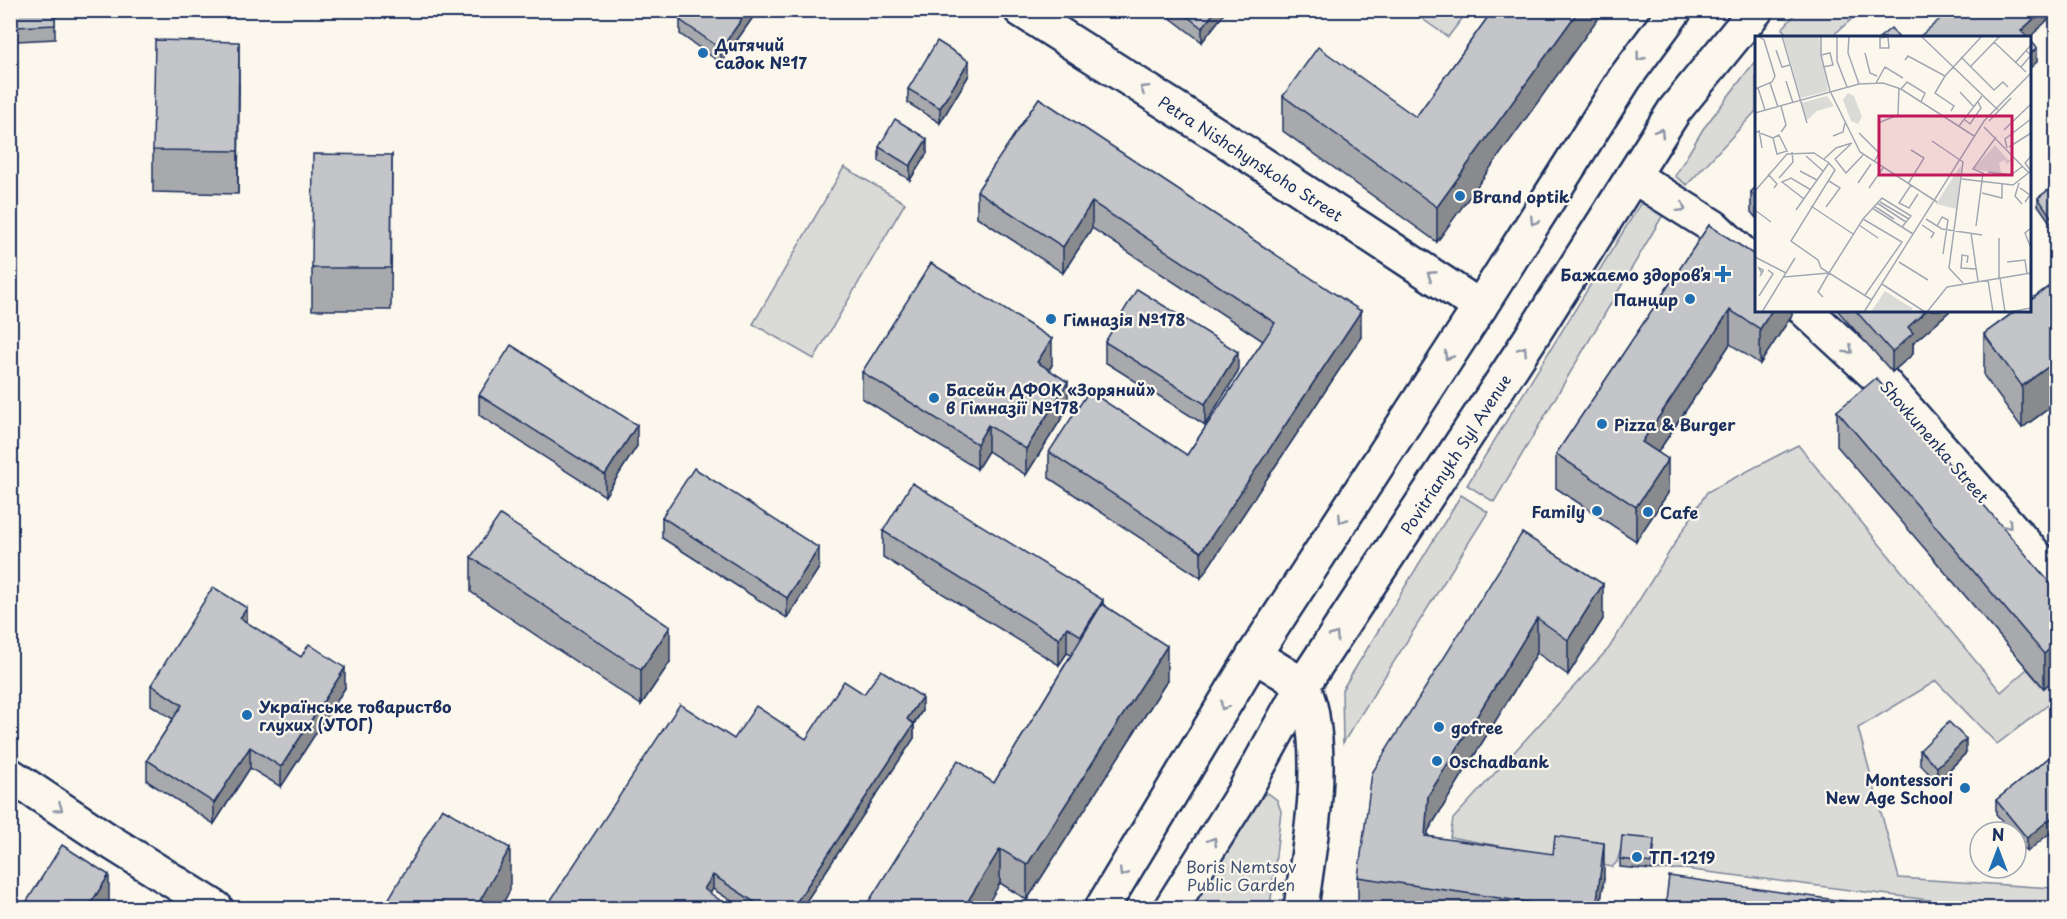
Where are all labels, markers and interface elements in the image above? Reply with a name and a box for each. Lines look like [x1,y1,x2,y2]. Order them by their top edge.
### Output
place label: Дитячий садок №17 [714,32,807,74]
inset map [1755,36,2031,312]
marker: Дитячий садок №17 [696,46,710,60]
one-way arrow [1636,51,1647,62]
one-way arrow [1140,84,1150,96]
street label: Petra Nishchynskoho Street [1154,89,1348,227]
one-way arrow [1653,128,1665,138]
place label: Brand optik [1472,184,1570,208]
marker: Brand optik [1453,189,1467,203]
one-way arrow [1676,200,1686,212]
one-way arrow [1530,215,1542,225]
place label: Бажаємо здоровʼя [1561,262,1711,286]
marker: Бажаємо здоровʼя [1716,267,1730,281]
one-way arrow [1426,272,1437,283]
place label: Панцир [1614,287,1678,311]
marker: Панцир [1683,292,1697,306]
place label: Гімназія №178 [1063,307,1185,331]
marker: Гімназія №178 [1044,312,1058,326]
one-way arrow [1842,343,1853,354]
one-way arrow [1516,346,1527,357]
one-way arrow [1445,349,1456,360]
street label: Povitrianykh Syl Avenue [1394,369,1516,539]
street label: Shovkunenka Street [1875,374,1995,508]
place label: Басейн ДФОК «Зоряний» в Гімназії №178 [946,377,1156,419]
marker: Басейн ДФОК «Зоряний» в Гімназії №178 [927,391,941,405]
place label: Pizza & Burger [1614,412,1736,436]
marker: Pizza & Burger [1595,417,1609,431]
place label: Family [1531,499,1585,523]
place label: Cafe [1660,500,1698,524]
marker: Family [1590,504,1604,518]
marker: Cafe [1641,505,1655,519]
one-way arrow [1338,512,1349,523]
one-way arrow [2001,518,2012,529]
one-way arrow [1328,632,1339,643]
place label: Українське товариство глухих (УТОГ) [258,694,452,736]
one-way arrow [1219,700,1231,710]
marker: Українське товариство глухих (УТОГ) [240,708,254,722]
place label: gofree [1451,715,1503,739]
marker: gofree [1432,720,1446,734]
place label: Oschadbank [1449,749,1549,773]
marker: Oschadbank [1430,754,1444,768]
place label: Montessori New Age School [1826,767,1953,809]
marker: Montessori New Age School [1958,781,1972,795]
one-way arrow [52,801,63,812]
north arrow [1968,820,2028,880]
text: N [1992,822,2004,846]
one-way arrow [1206,837,1218,847]
place label: ТП-1219 [1649,845,1715,869]
marker: ТП-1219 [1630,850,1644,864]
park label: Boris Nemtsov Public Garden [1186,854,1296,896]
one-way arrow [1119,867,1131,877]

